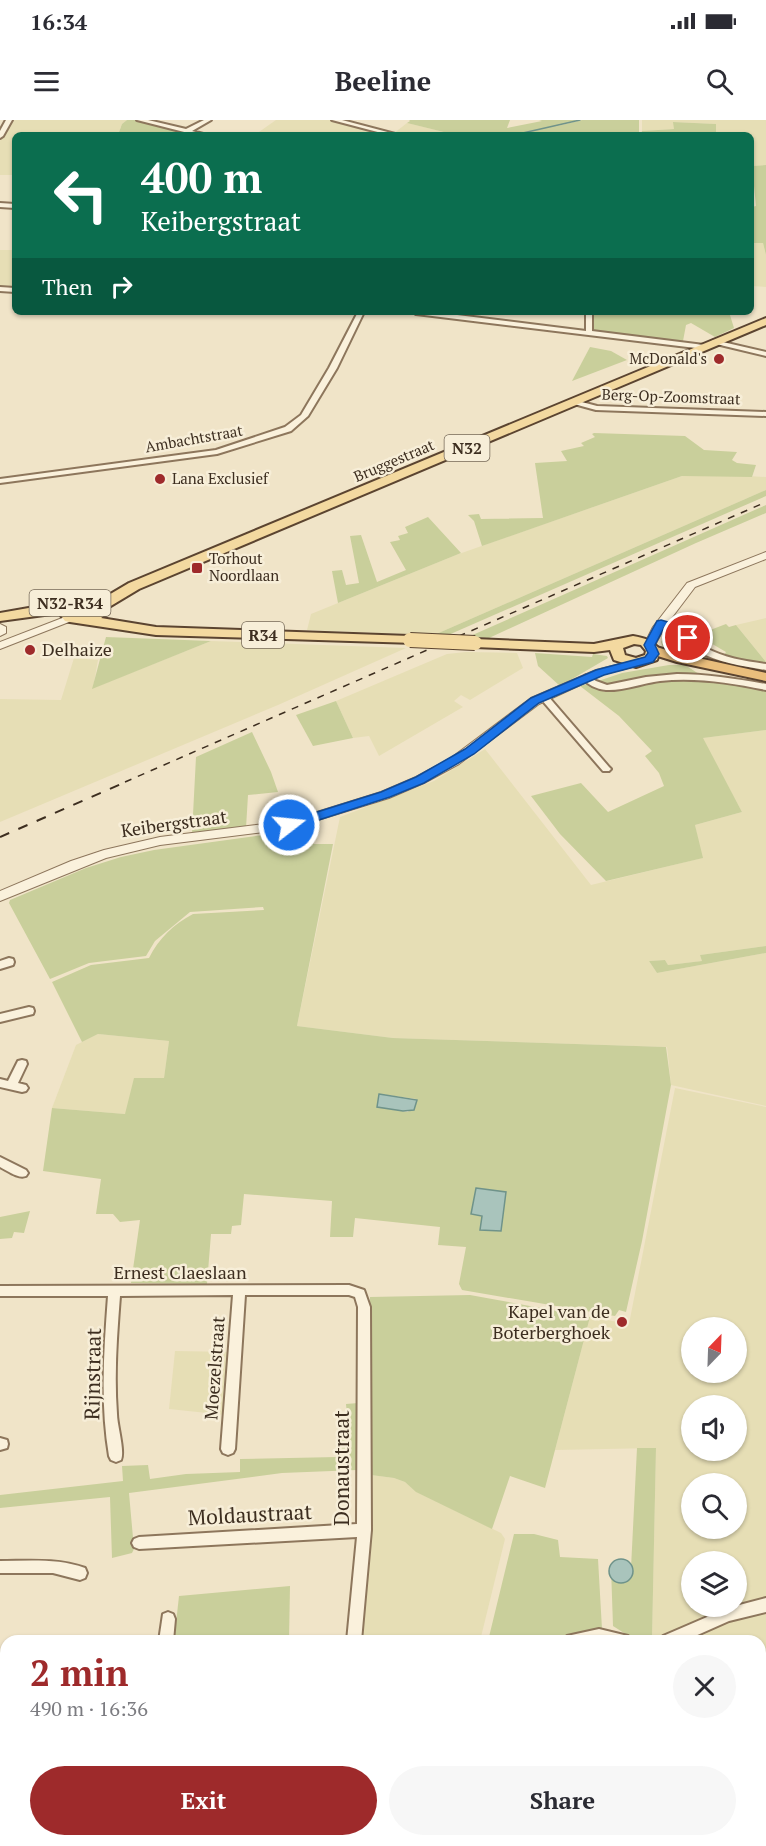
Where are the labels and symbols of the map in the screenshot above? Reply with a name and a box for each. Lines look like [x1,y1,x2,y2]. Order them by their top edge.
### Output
place label: McDonald's [629,348,707,368]
marker: McDonald's [712,352,726,366]
street label: Berg-Op-Zoomstraat [601,384,741,408]
street label: Ambachtstraat [143,420,245,456]
street label: Bruggestraat [350,434,437,486]
road number: N32 [444,435,490,461]
place label: Lana Exclusief [172,468,269,488]
marker: Lana Exclusief [153,472,167,486]
place label: Torhout Noordlaan [209,548,279,585]
marker: Torhout Noordlaan [190,561,204,575]
road number: N32-R34 [29,590,110,616]
pin [662,612,713,663]
road number: R34 [242,622,284,648]
place label: Delhaize [42,637,112,661]
marker: Delhaize [23,643,37,657]
position arrow [257,793,321,857]
street label: Keibergstraat [119,804,229,842]
street label: Ernest Claeslaan [113,1260,247,1284]
place label: Kapel van de Boterberghoek [492,1299,611,1344]
street label: Moezelstraat [198,1315,230,1420]
marker: Kapel van de Boterberghoek [615,1315,629,1329]
north arrow [681,1317,747,1383]
street label: Rijnstraat [77,1327,107,1420]
street label: Donaustraat [327,1410,355,1526]
street label: Moldaustraat [187,1497,313,1531]

